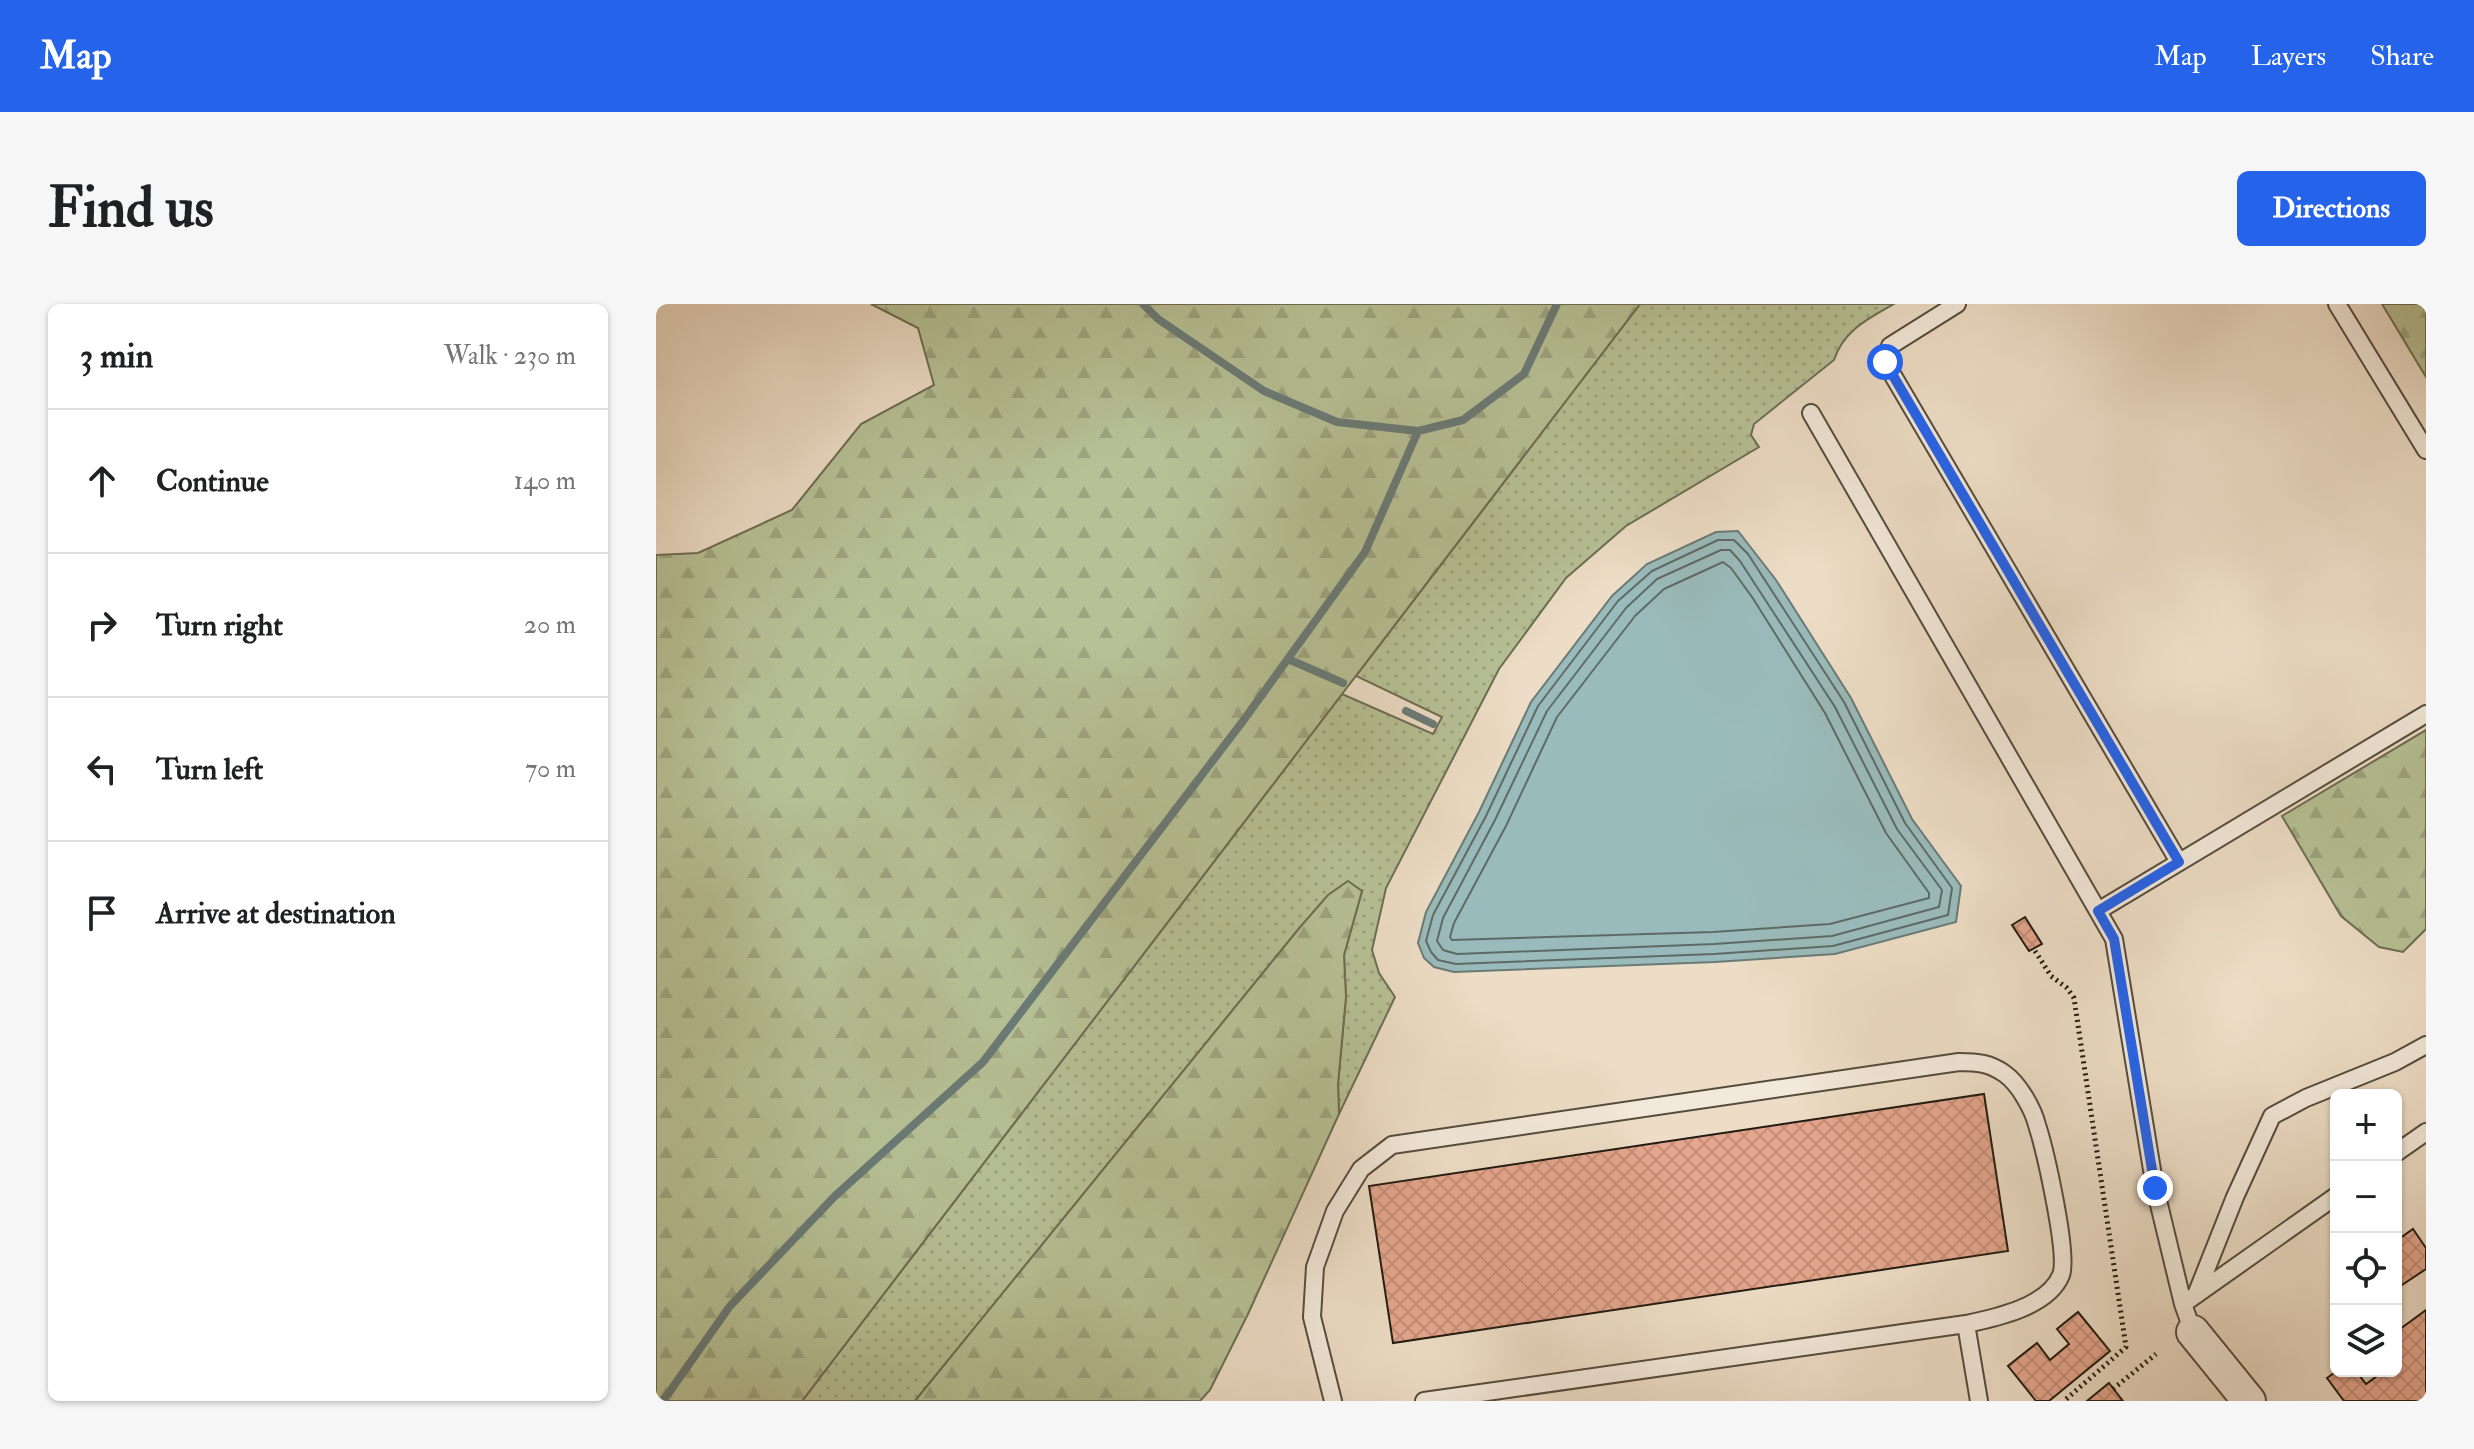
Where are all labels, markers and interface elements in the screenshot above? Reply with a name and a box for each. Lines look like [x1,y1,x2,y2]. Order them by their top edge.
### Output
text: Map [40,32,111,80]
text: Map [2154,39,2207,74]
text: Layers [2251,39,2326,74]
text: Share [2370,39,2434,74]
button: Directions [2237,171,2426,246]
text: Find us [48,173,214,244]
text: 3 min [80,335,153,378]
text: Walk · 230 m [444,340,576,372]
route start [1867,344,1903,380]
icon: ahead [80,459,124,503]
text: Continue [156,463,269,500]
text: 140 m [514,465,576,497]
icon: right [80,603,124,647]
text: Turn right [156,607,283,644]
text: 20 m [524,609,576,641]
icon: left [80,747,124,791]
text: Turn left [156,751,263,788]
text: 70 m [525,753,576,785]
icon: arrive [80,891,124,935]
text: Arrive at destination [156,895,396,932]
map controls [2330,1089,2402,1377]
button: + [2330,1089,2402,1161]
button: − [2330,1161,2402,1233]
route end [2137,1170,2173,1206]
button: locate [2330,1233,2402,1305]
button: layers [2330,1305,2402,1377]

